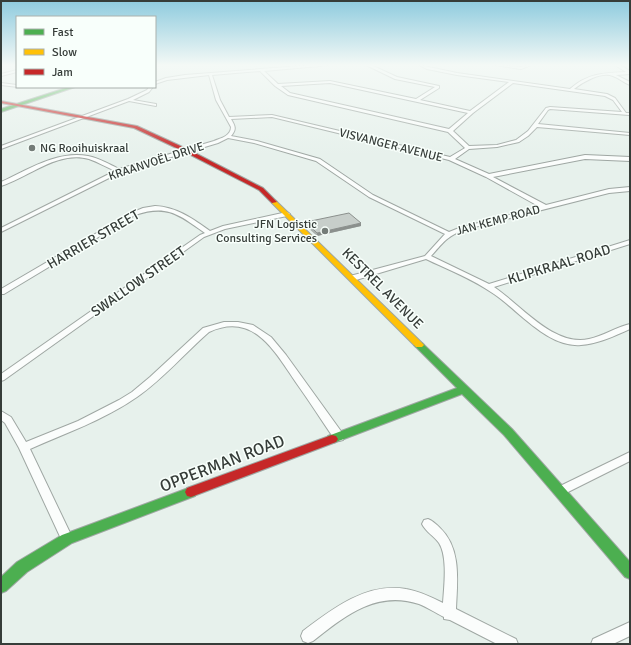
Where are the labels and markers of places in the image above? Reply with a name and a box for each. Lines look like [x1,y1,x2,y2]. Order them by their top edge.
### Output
place label: NG Rooihuiskraal [40,141,129,156]
marker: NG Rooihuiskraal [27,143,37,153]
place label: JFN Logistic Consulting Services [216,217,317,246]
marker: JFN Logistic Consulting Services [320,226,330,236]

